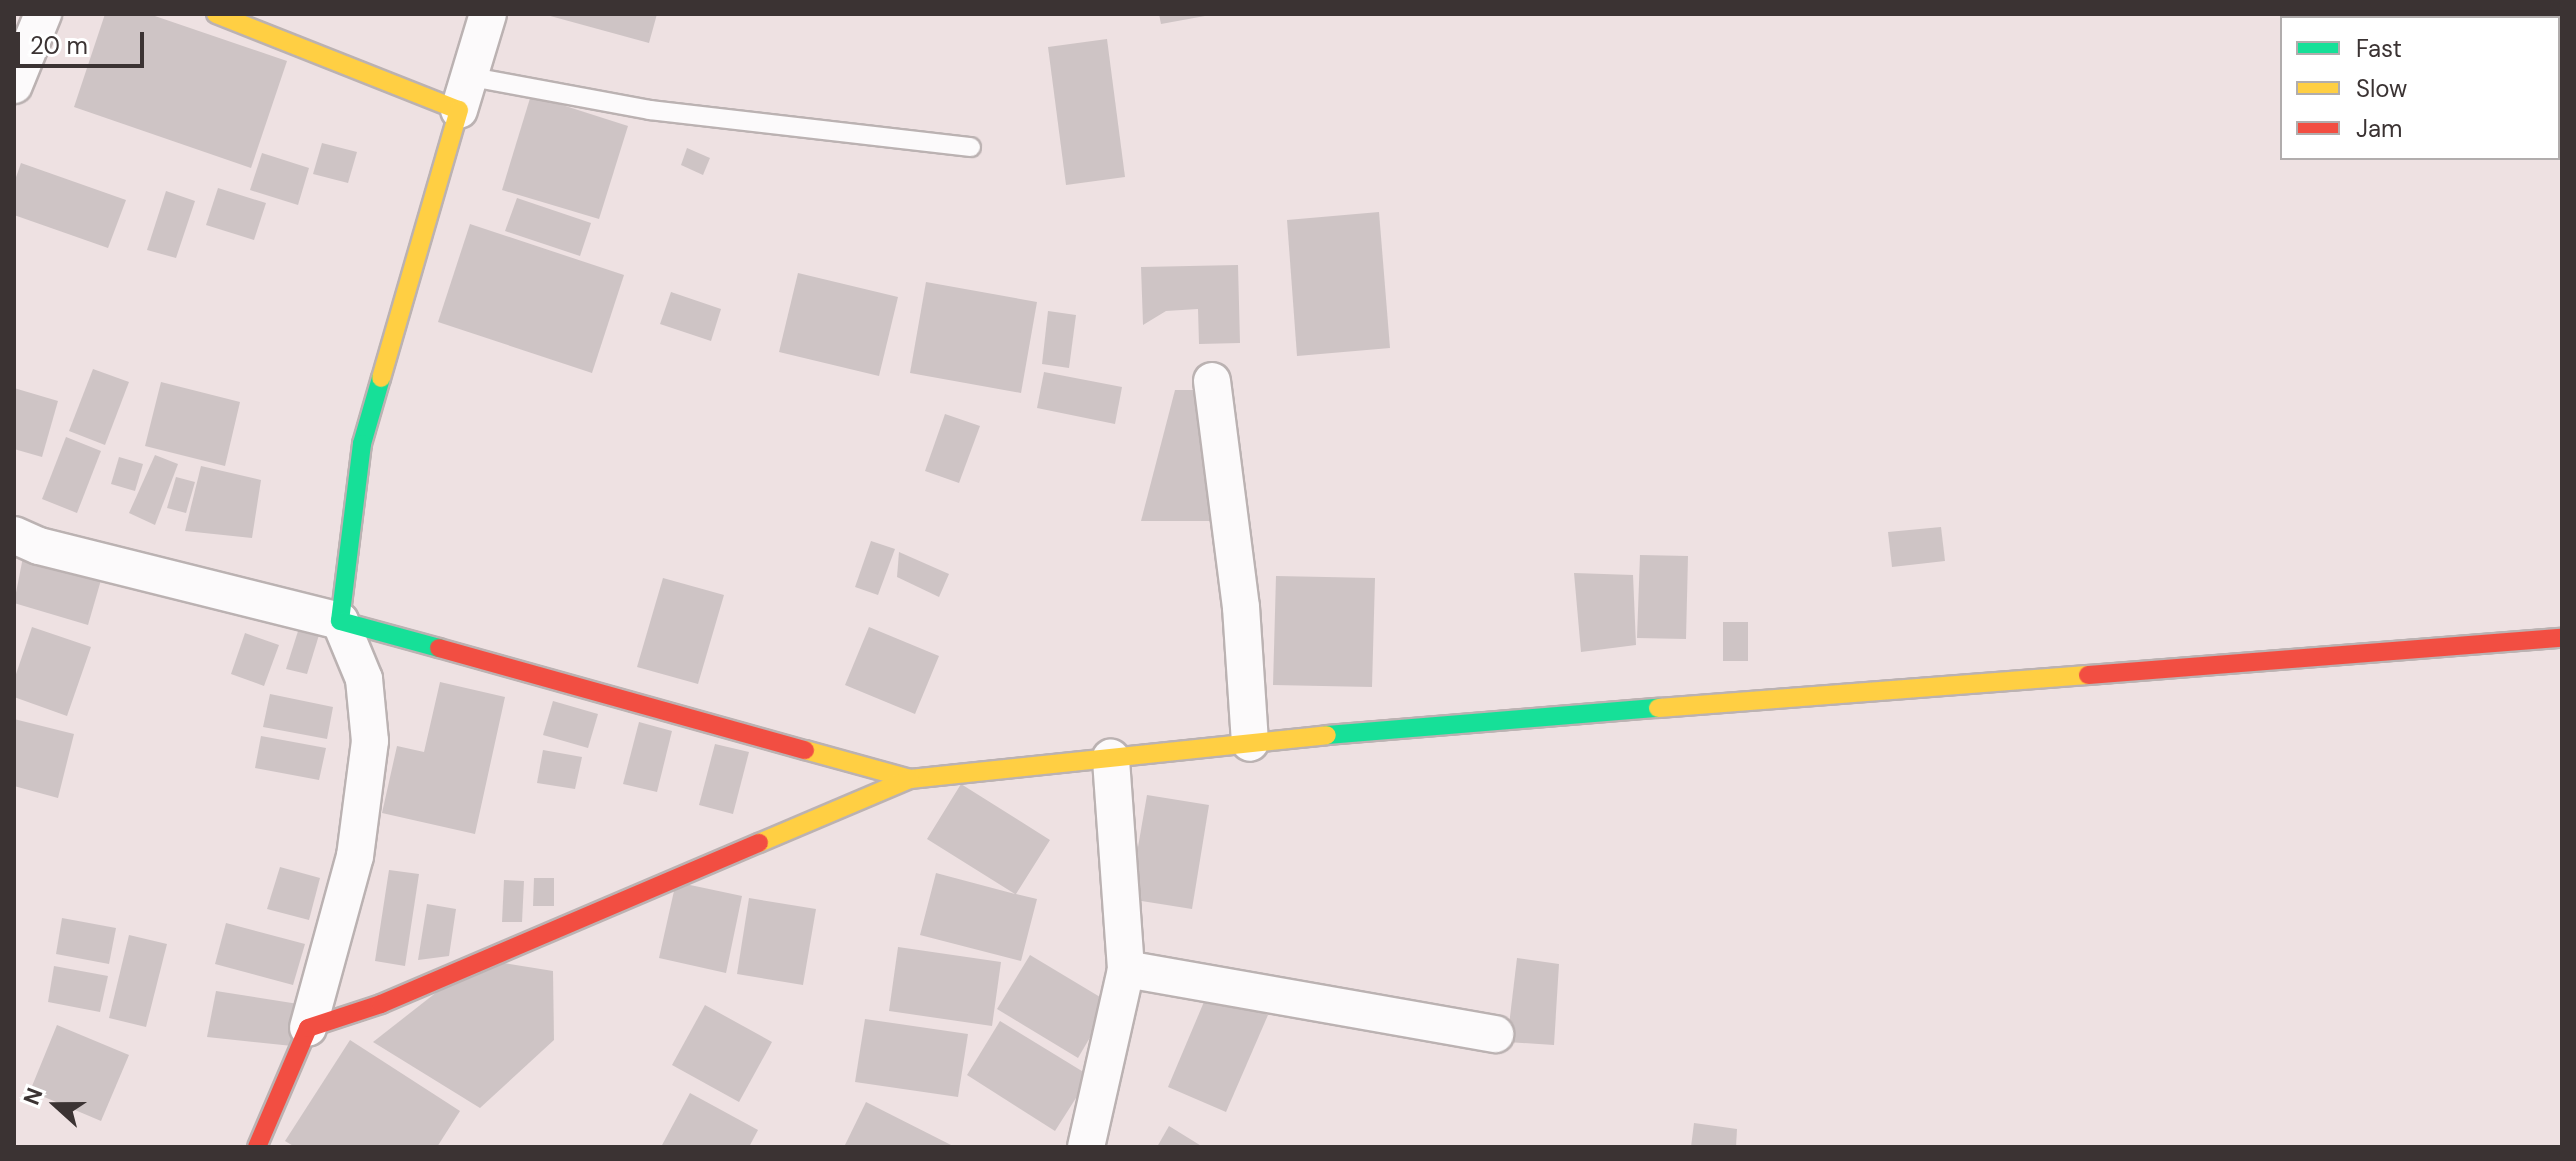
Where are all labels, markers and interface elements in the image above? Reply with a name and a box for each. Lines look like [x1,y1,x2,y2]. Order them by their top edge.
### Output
scale bar [20,16,148,66]
legend [2280,16,2560,160]
text: 20 m [30,30,88,61]
text: Fast [2356,33,2402,64]
text: Slow [2356,73,2407,104]
text: Jam [2356,113,2402,144]
north arrow [16,1065,96,1145]
text: N [17,1084,50,1109]

